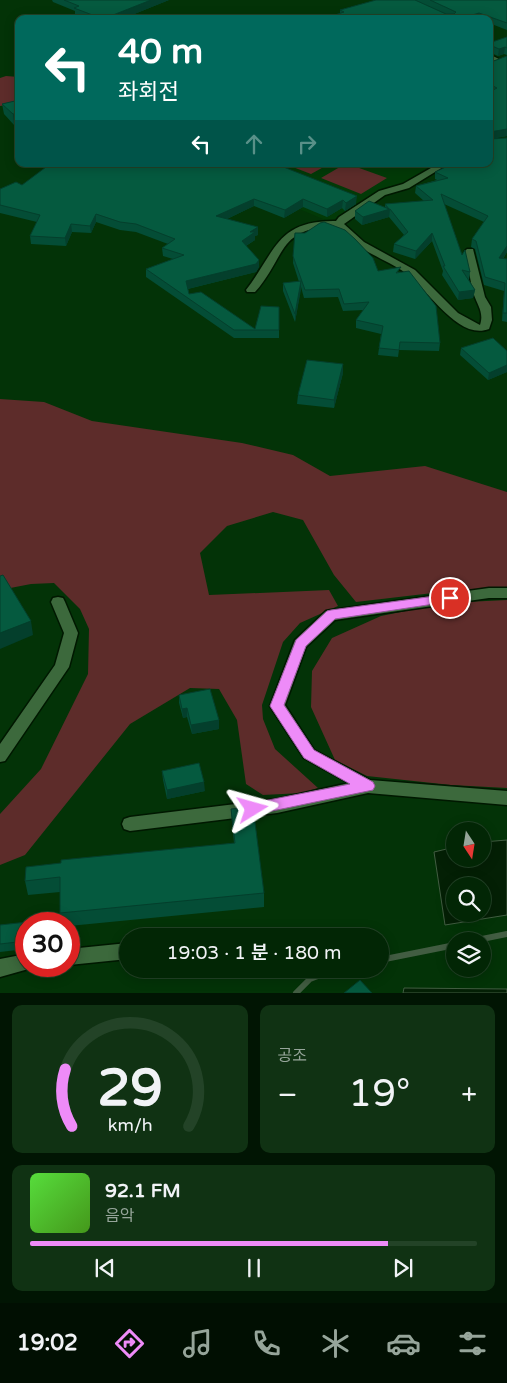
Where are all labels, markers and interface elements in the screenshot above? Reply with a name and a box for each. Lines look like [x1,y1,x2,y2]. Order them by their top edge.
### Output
text: 40 m [118,31,203,73]
icon: left [35,35,100,100]
text: 좌회전 [118,79,179,105]
icon: left [187,130,215,158]
icon: ahead [240,130,268,158]
icon: right [293,130,321,158]
pin [429,577,471,619]
icon: arrive [436,584,464,612]
position arrow [226,782,278,834]
north arrow [446,822,491,868]
map controls [446,822,491,977]
button: search [446,877,491,922]
speed limit sign: 30 [15,912,80,977]
button: layers [446,932,491,977]
text: 19:03 · 1 분 · 180 m [167,942,341,964]
text: 공조 [278,1046,307,1066]
text: 29 [97,1057,162,1120]
text: 19° [348,1071,410,1117]
text: − [278,1078,297,1112]
text: + [461,1078,477,1112]
text: km/h [107,1115,152,1136]
text: 92.1 FM [105,1180,181,1202]
text: 음악 [105,1206,134,1226]
icon: previous [91,1254,119,1282]
icon: pause [240,1254,268,1282]
icon: next [389,1254,417,1282]
icon: directions [112,1326,147,1361]
icon: music [180,1326,215,1361]
icon: phone [249,1326,284,1361]
icon: climate [318,1326,353,1361]
icon: car [386,1326,421,1361]
icon: filters [455,1326,490,1361]
text: 19:02 [17,1330,78,1356]

